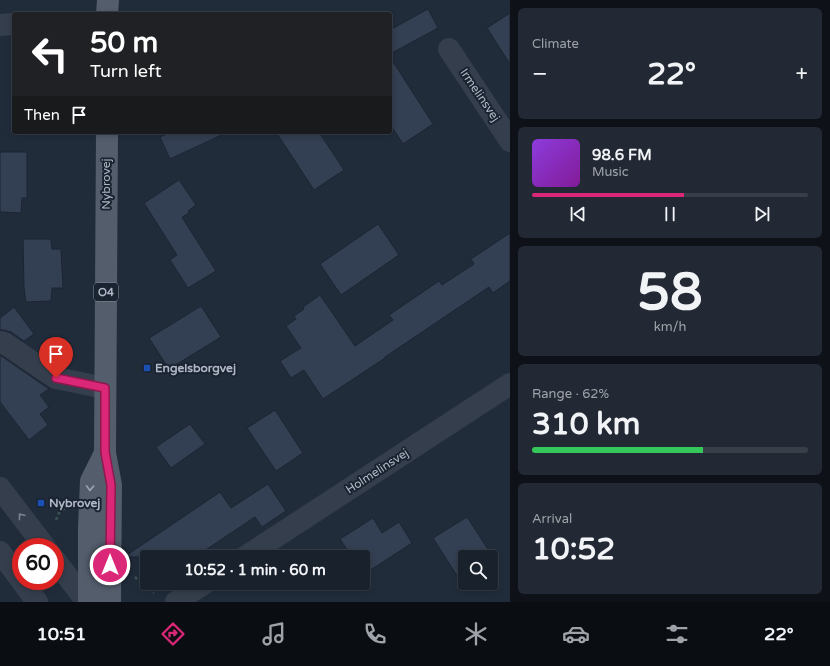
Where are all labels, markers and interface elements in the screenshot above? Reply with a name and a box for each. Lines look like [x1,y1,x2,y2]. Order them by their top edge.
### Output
text: 50 m [90,26,158,60]
icon: left [24,28,76,80]
text: Climate [532,36,579,52]
text: 22° [647,56,696,93]
text: Turn left [90,60,162,82]
text: − [532,61,548,87]
text: + [796,61,808,87]
street label: Irmelinsvej [457,66,503,124]
icon: arrive [68,104,90,126]
text: Then [24,106,60,124]
text: 98.6 FM [592,146,652,164]
street label: Nybrovej [99,158,113,210]
text: Music [592,164,629,180]
icon: previous [567,203,589,225]
icon: pause [659,203,681,225]
icon: next [751,203,773,225]
text: 58 [637,261,703,324]
road number: O4 [94,283,118,301]
text: km/h [654,319,686,335]
pin [39,337,73,378]
icon: arrive [45,343,67,365]
place label: Engelsborgvej [155,361,236,376]
marker: Engelsborgvej [142,363,152,373]
text: Range · 62% [532,386,609,402]
text: 310 km [532,406,640,443]
street label: Holmelinsvej [343,445,411,497]
one-way arrow [86,485,95,491]
place label: Nybrovej [49,496,100,511]
marker: Nybrovej [36,498,46,508]
text: Arrival [532,511,572,527]
one-way arrow [19,514,26,521]
text: 10:52 [532,531,615,568]
speed limit sign: 60 [12,538,64,590]
position arrow [89,544,131,586]
map controls [458,550,498,590]
button: search [458,550,498,590]
text: 10:52 · 1 min · 60 m [184,561,326,579]
icon: directions [159,620,187,648]
icon: music [260,620,288,648]
icon: phone [361,620,389,648]
icon: climate [462,620,490,648]
icon: car [562,620,590,648]
icon: filters [663,620,691,648]
text: 10:51 [36,623,86,645]
text: 22° [764,623,794,645]

